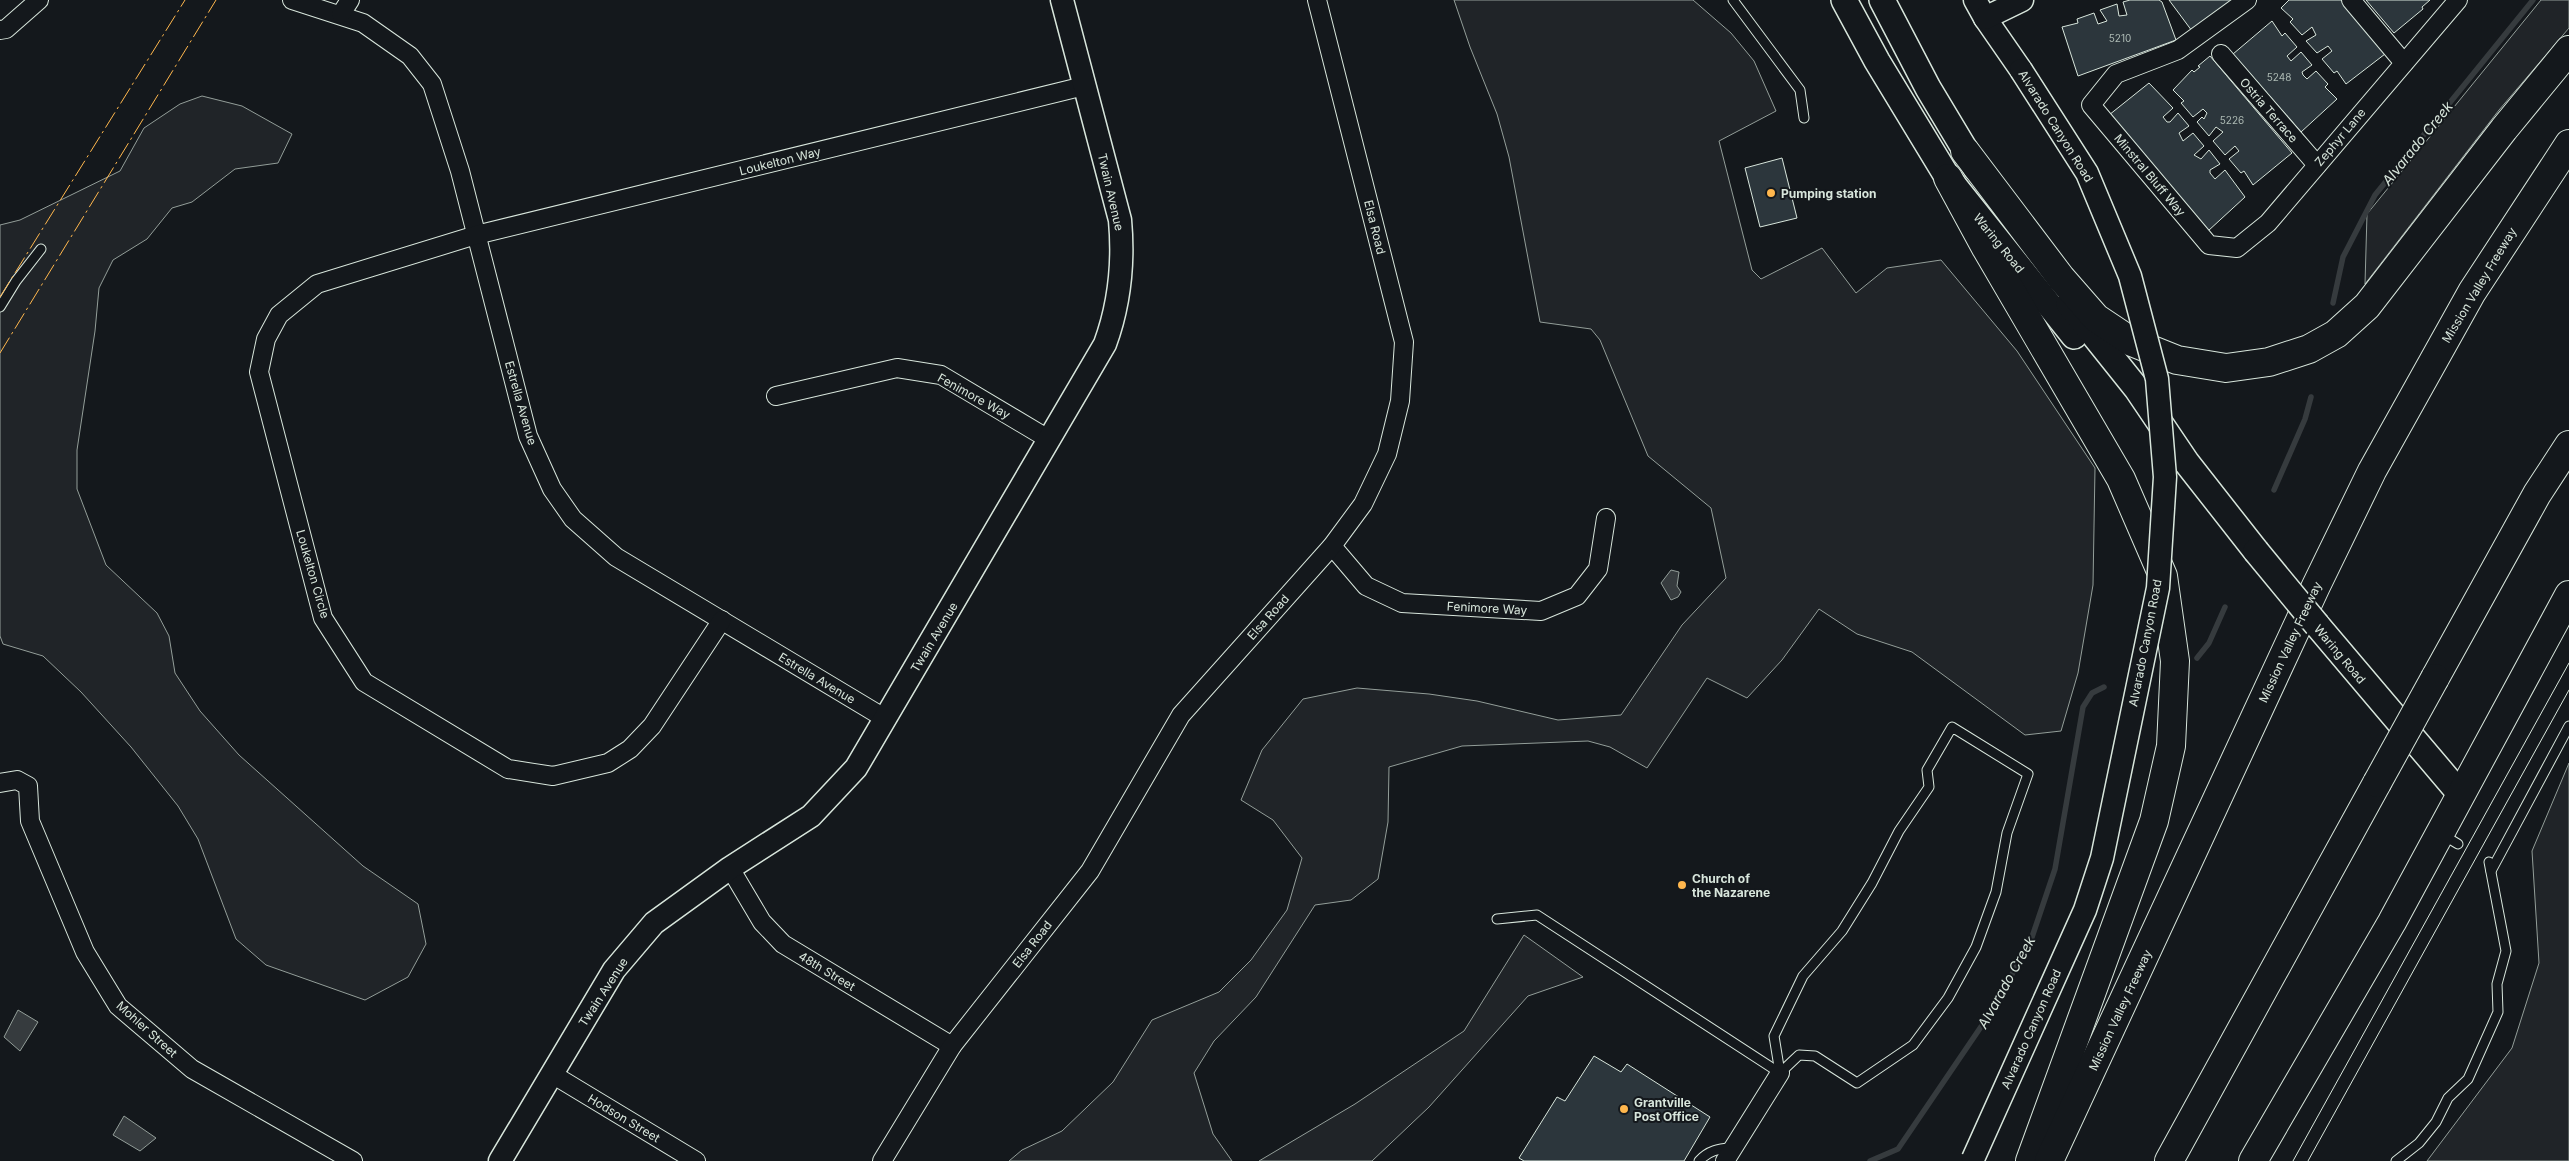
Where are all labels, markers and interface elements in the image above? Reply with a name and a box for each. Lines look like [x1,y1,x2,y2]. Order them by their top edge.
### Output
house number: 5210 [2109,32,2131,44]
street label: Alvarado Canyon Road [2015,67,2097,185]
house number: 5248 [2267,71,2291,83]
street label: Ostria Terrace [2237,75,2301,145]
water label: Alvarado Creek [2377,97,2456,189]
street label: Zephyr Lane [2311,105,2369,169]
house number: 5226 [2220,114,2244,126]
street label: Minstral Bluff Way [2111,131,2189,219]
street label: Loukelton Way [738,144,823,178]
street label: Twain Avenue [1095,152,1127,232]
place label: Pumping station [1781,186,1877,201]
marker: Pumping station [1765,187,1777,199]
street label: Elsa Road [1361,198,1389,256]
street label: Waring Road [1970,210,2028,276]
street label: Mission Valley Freeway [2439,224,2520,345]
street label: Estrella Avenue [502,359,540,447]
street label: Fenimore Way [935,370,1013,422]
street label: Loukelton Circle [293,528,333,620]
street label: Alvarado Canyon Road [2125,578,2165,708]
street label: Mission Valley Freeway [2255,579,2325,705]
street label: Elsa Road [1244,591,1292,643]
street label: Fenimore Way [1446,598,1528,618]
street label: Twain Avenue [907,599,961,675]
street label: Waring Road [2311,621,2369,687]
street label: Estrella Avenue [776,649,858,707]
place label: Church of the Nazarene [1692,871,1770,900]
marker: Church of the Nazarene [1676,879,1688,891]
street label: Elsa Road [1009,918,1055,970]
water label: Alvarado Creek [1973,933,2039,1032]
street label: Mission Valley Freeway [2085,947,2155,1073]
street label: 48th Street [796,948,858,994]
street label: Twain Avenue [575,955,631,1029]
street label: Alvarado Canyon Road [1998,967,2064,1091]
street label: Mohler Street [113,998,181,1060]
street label: Hodson Street [585,1091,663,1145]
place label: Grantville Post Office [1634,1095,1699,1124]
marker: Grantville Post Office [1618,1103,1630,1115]

